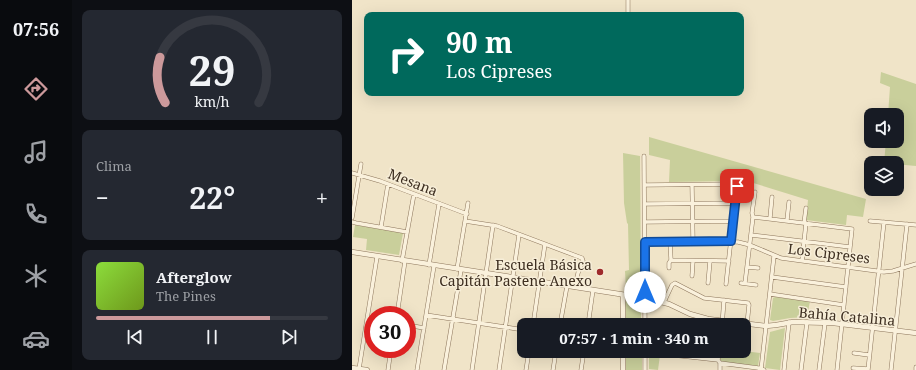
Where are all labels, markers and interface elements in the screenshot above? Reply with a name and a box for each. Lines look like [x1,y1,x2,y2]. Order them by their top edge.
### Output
text: 07:56 [13,17,59,41]
text: 90 m [446,23,513,61]
icon: right [380,28,432,80]
text: 29 [188,42,236,98]
text: Los Cipreses [446,59,552,83]
icon: directions [22,75,50,103]
text: km/h [194,92,230,111]
map controls [864,108,904,196]
button: sound [864,108,904,148]
icon: music [22,138,50,166]
button: layers [864,156,904,196]
text: Clima [96,157,132,175]
street label: Mesana [385,164,441,200]
pin [720,169,754,203]
icon: arrive [726,175,748,197]
text: 22° [189,177,235,218]
text: − [96,182,109,212]
text: + [316,182,328,212]
icon: phone [22,200,50,228]
street label: Los Cipreses [787,239,871,267]
place label: Escuela Básica Capitán Pastene Anexo [439,255,592,290]
icon: climate [22,262,50,290]
text: Afterglow [156,267,232,287]
marker: Escuela Básica Capitán Pastene Anexo [595,267,605,277]
position arrow [624,271,666,313]
text: The Pines [156,287,216,305]
street label: Bahía Catalina [798,302,896,330]
speed limit sign: 30 [364,306,416,358]
icon: car [22,325,50,353]
icon: previous [124,326,146,348]
icon: pause [201,326,223,348]
icon: next [278,326,300,348]
text: 07:57 · 1 min · 340 m [559,328,709,348]

